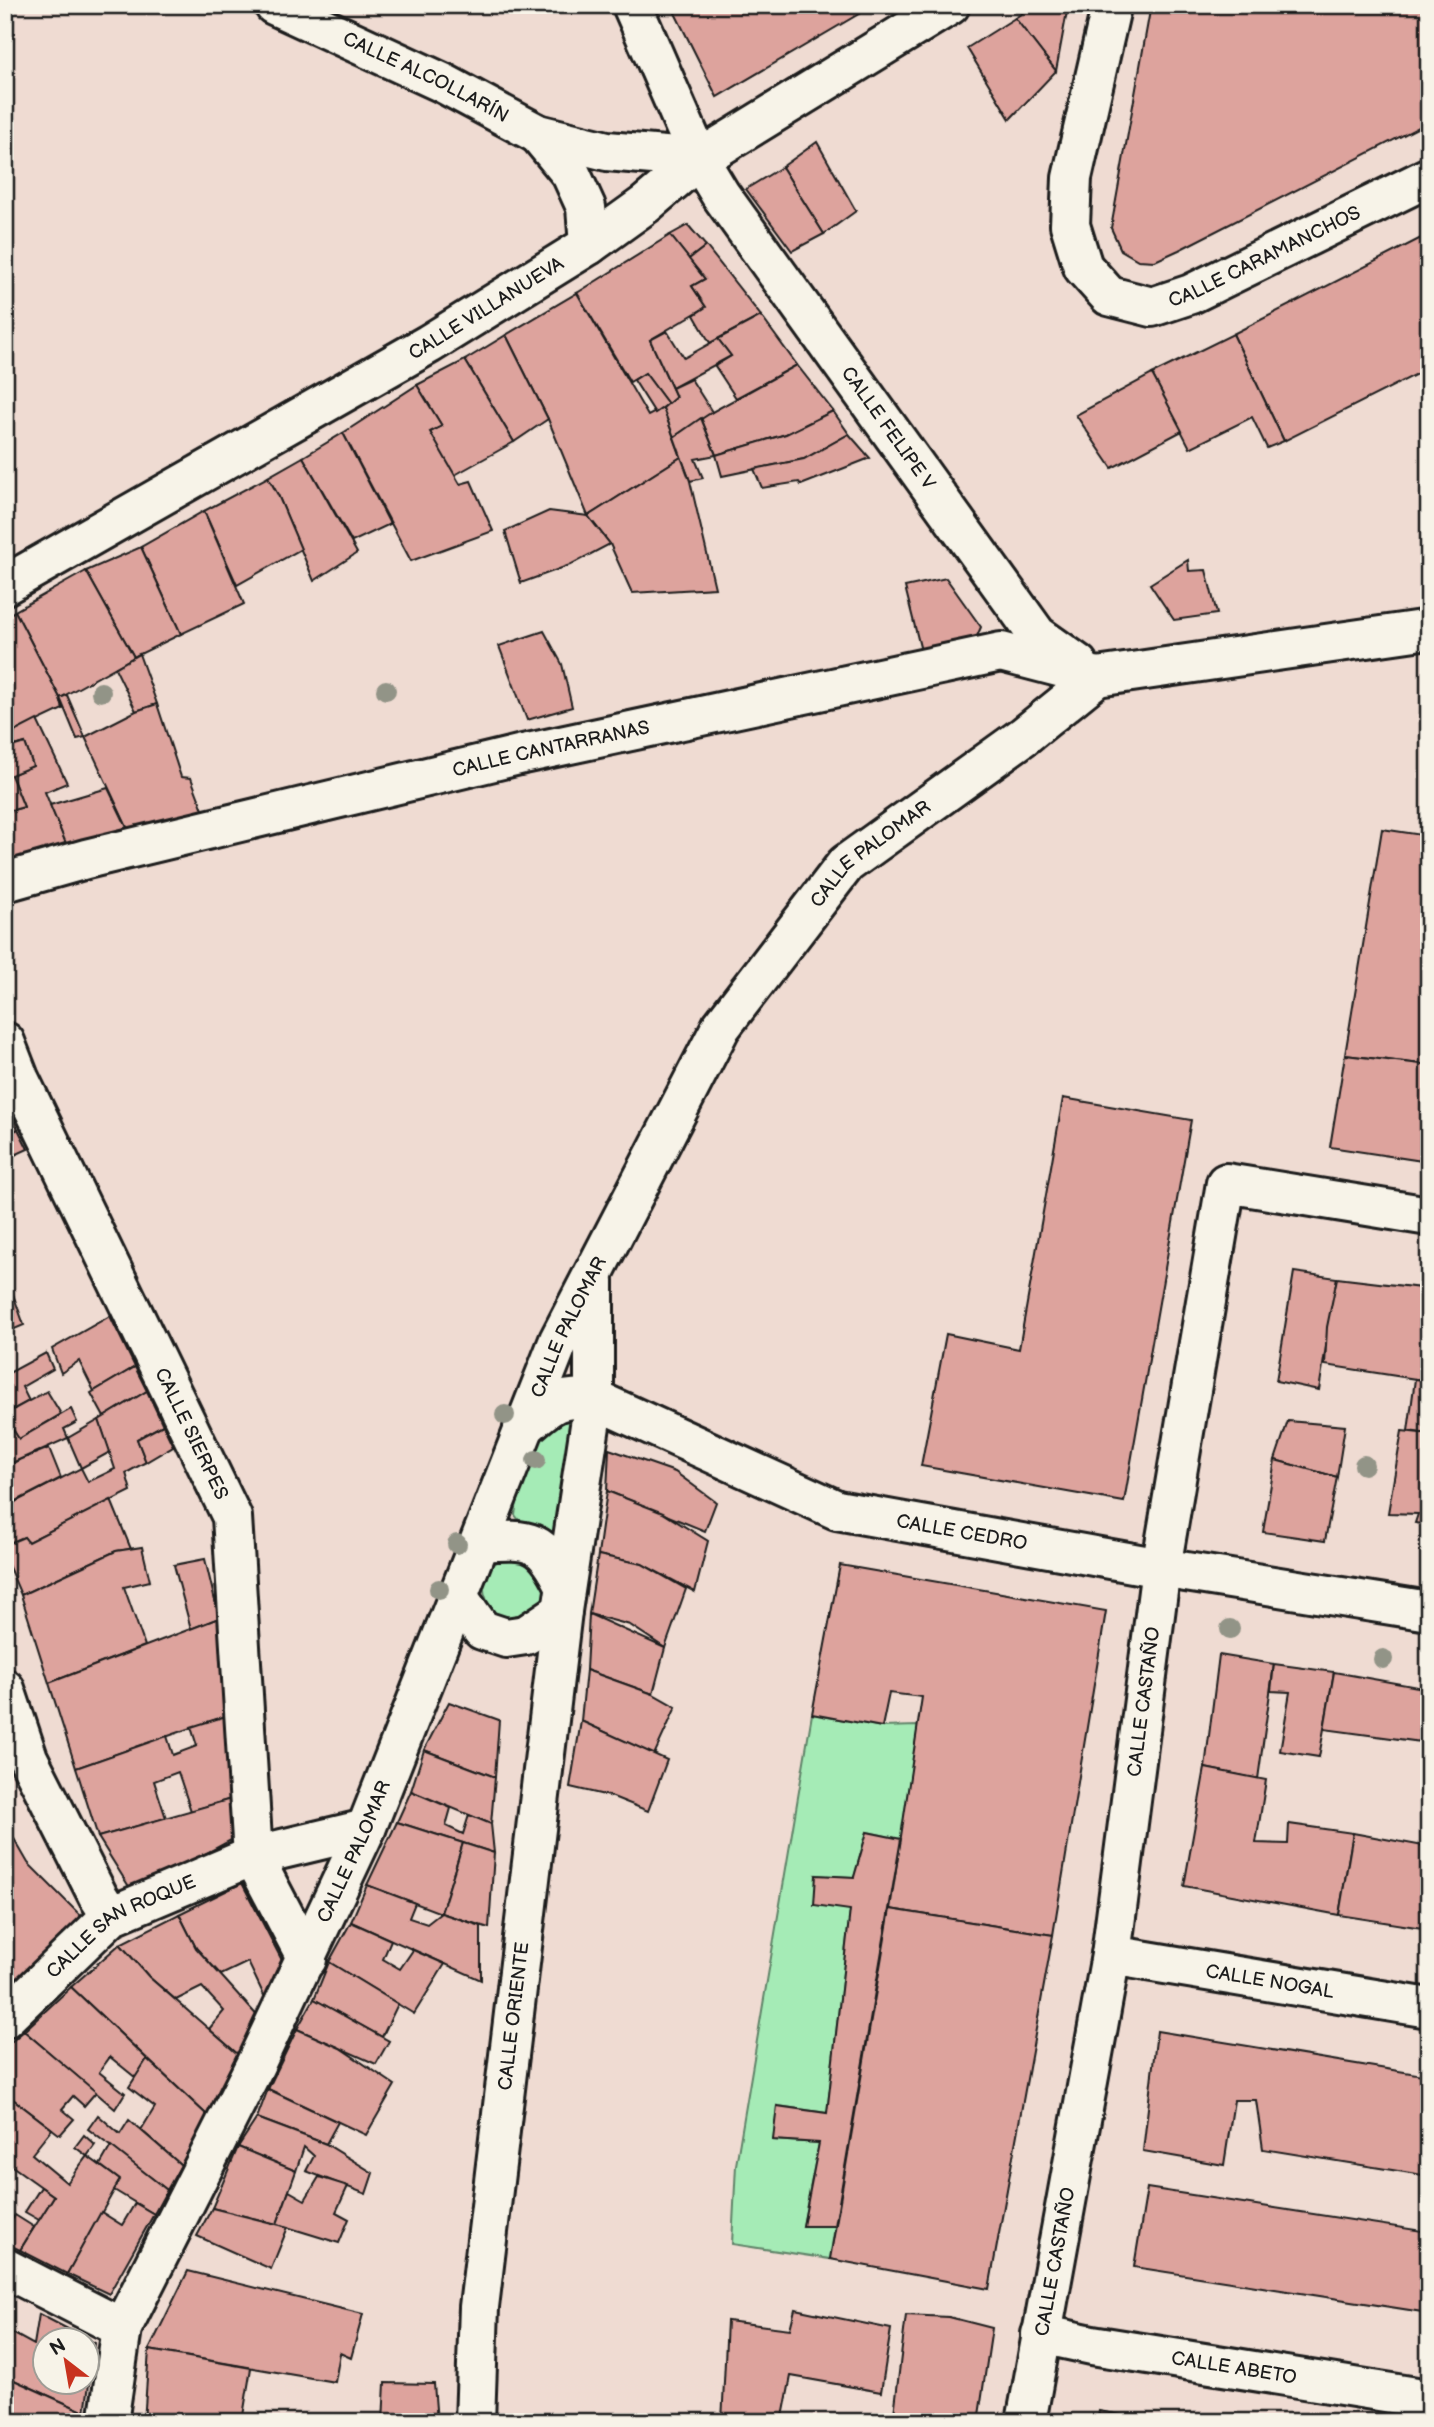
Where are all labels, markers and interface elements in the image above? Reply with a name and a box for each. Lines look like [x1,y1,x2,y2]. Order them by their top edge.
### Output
street label: CALLE ALCOLLARÍN [339,27,513,128]
street label: CALLE CARAMANCHOS [1165,201,1364,312]
street label: CALLE VILLANUEVA [405,252,568,365]
street label: CALLE FELIPE V [836,362,940,494]
street label: CALLE CANTARRANAS [450,716,652,782]
street label: CALLE PALOMAR [805,795,935,912]
street label: CALLE PALOMAR [526,1253,612,1401]
street label: CALLE SIERPES [150,1364,233,1503]
street label: CALLE CEDRO [894,1509,1029,1555]
street label: CALLE CASTAÑO [1123,1625,1165,1778]
street label: CALLE PALOMAR [312,1777,395,1926]
street label: CALLE SAN ROQUE [42,1870,199,1983]
street label: CALLE ORIENTE [493,1941,534,2092]
street label: CALLE NOGAL [1204,1959,1336,2003]
street label: CALLE CASTAÑO [1030,2185,1080,2338]
north arrow [32,2326,102,2396]
text: N [46,2334,70,2361]
street label: CALLE ABETO [1170,2346,1298,2389]

